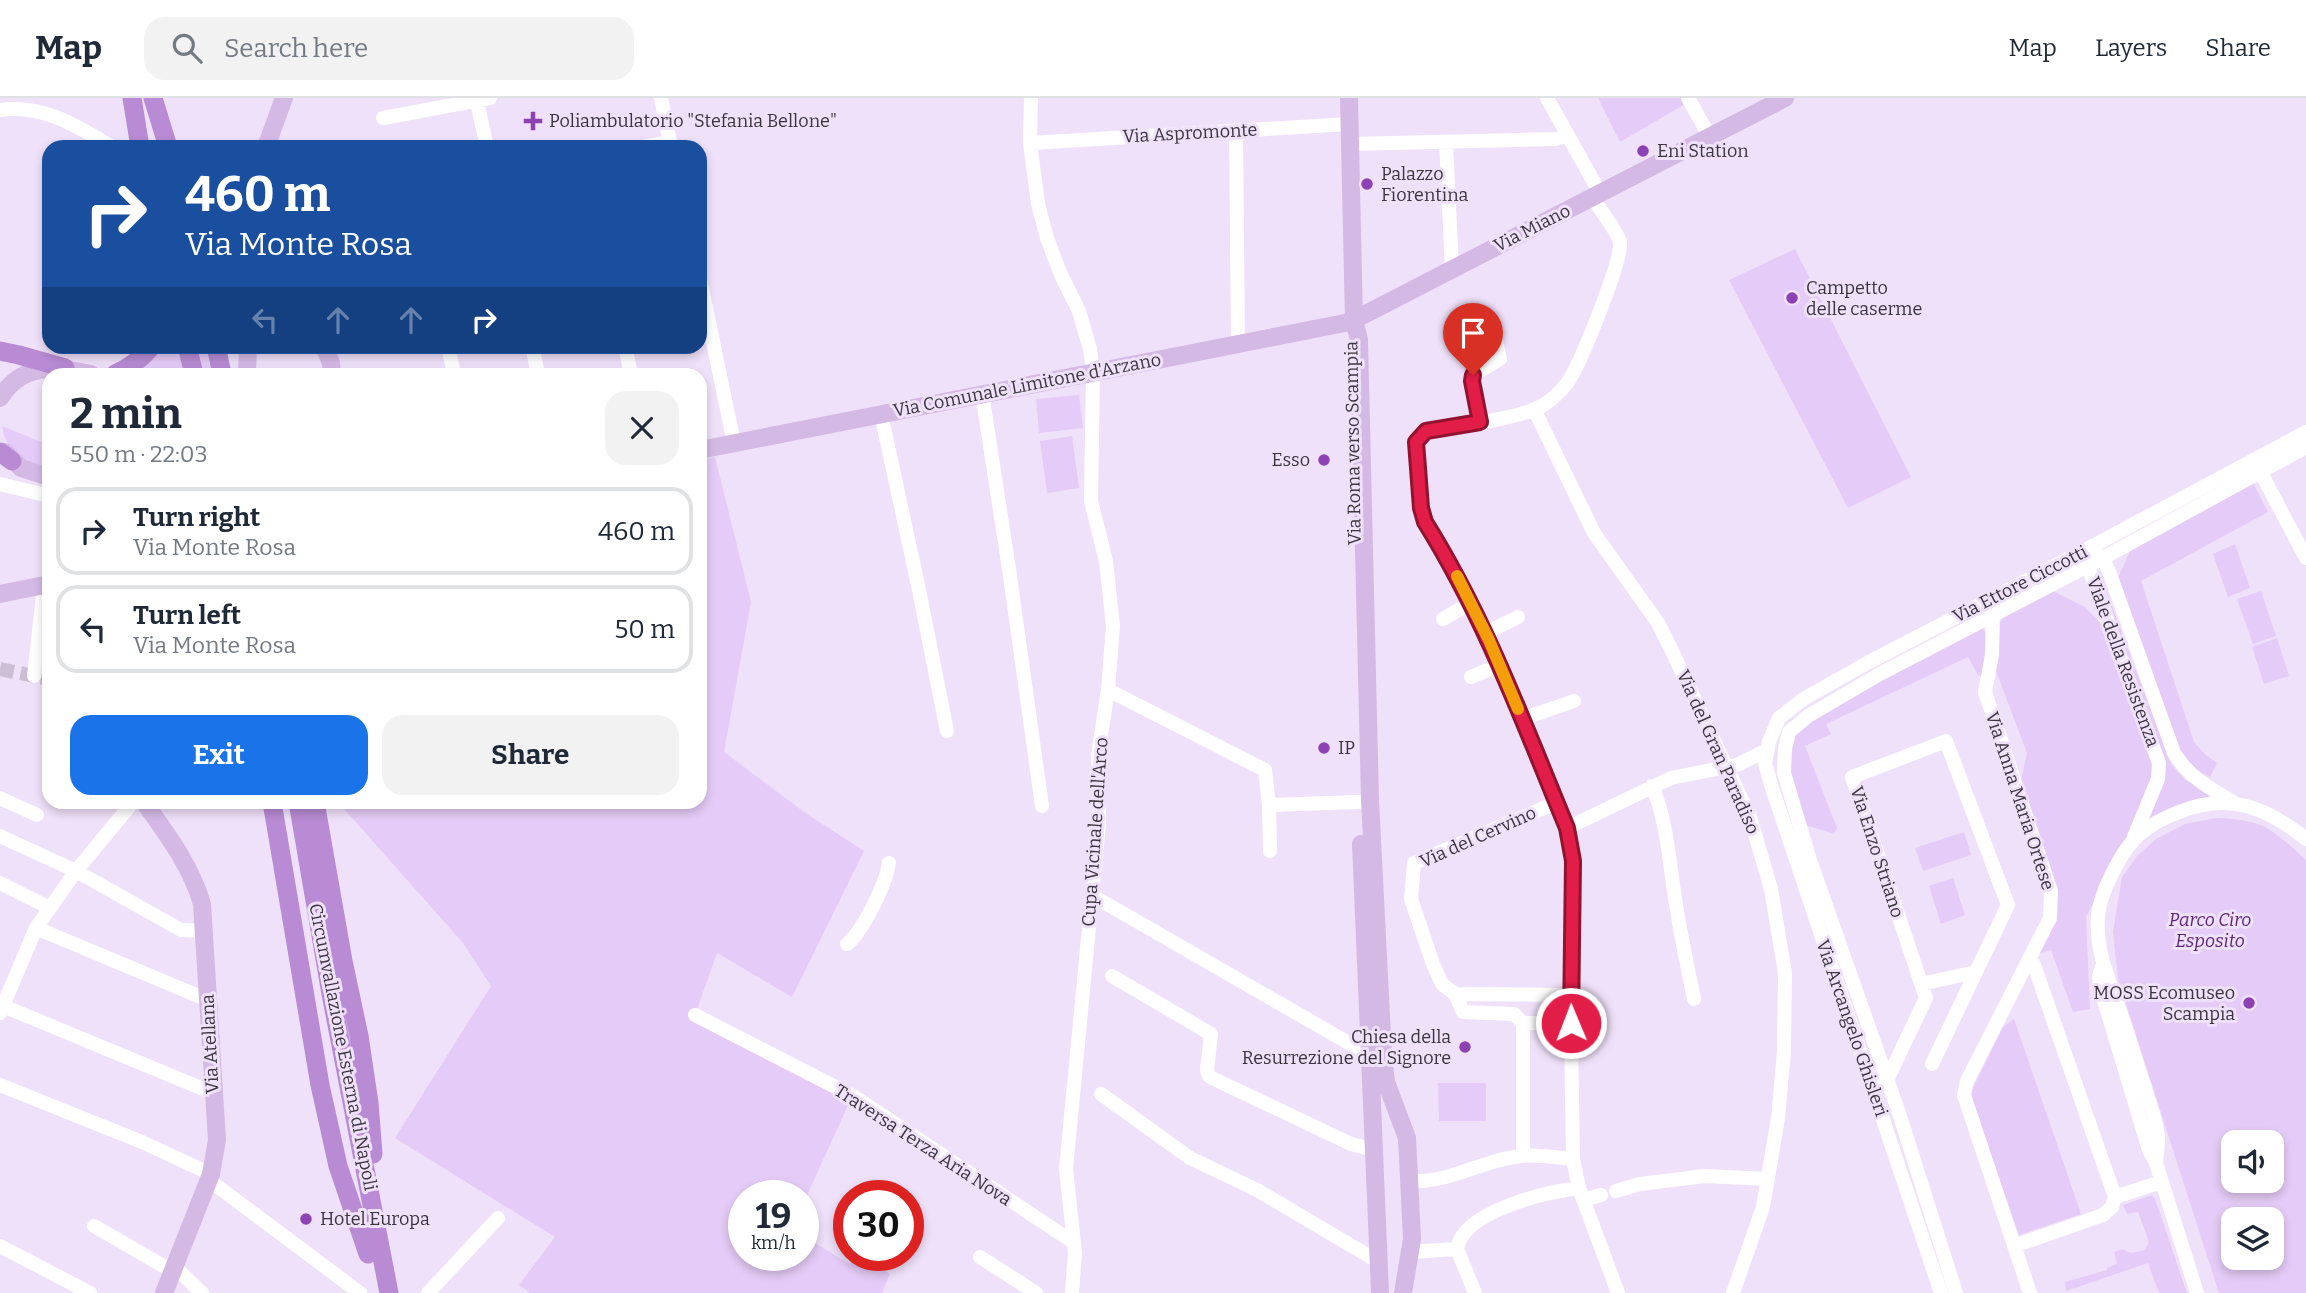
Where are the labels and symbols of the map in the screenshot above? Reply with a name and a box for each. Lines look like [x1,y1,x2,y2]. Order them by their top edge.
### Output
place label: Poliambulatorio "Stefania Bellone" [549,110,837,132]
marker: Poliambulatorio "Stefania Bellone" [523,111,543,131]
street label: Via Aspromonte [1122,118,1258,148]
place label: Eni Station [1657,140,1749,162]
marker: Eni Station [1635,143,1651,159]
place label: Palazzo Fiorentina [1381,163,1469,206]
marker: Palazzo Fiorentina [1359,176,1375,192]
street label: Via Miano [1490,199,1574,257]
place label: Campetto delle caserme [1806,277,1922,320]
marker: Campetto delle caserme [1784,290,1800,306]
pin [1443,303,1503,375]
street label: Via Roma verso Scampia [1340,341,1366,545]
street label: Via Comunale Limitone d'Arzano [891,348,1163,422]
place label: Esso [1272,449,1310,471]
marker: Esso [1316,452,1332,468]
street label: Via Ettore Ciccotti [1949,541,2091,627]
street label: Viale della Resistenza [2082,574,2164,750]
street label: Via del Gran Paradiso [1672,666,1764,838]
street label: Via Anna Maria Ortese [1981,709,2059,893]
street label: Cupa Vicinale dell'Arco [1077,737,1113,927]
place label: IP [1338,737,1355,759]
marker: IP [1316,740,1332,756]
street label: Via Enzo Striano [1845,784,1909,920]
street label: Via del Cervino [1416,802,1540,872]
street label: Circumvallazione Esterna di Napoli [304,902,382,1192]
park label: Parco Ciro Esposito [2169,909,2251,952]
street label: Via Arcangelo Ghisleri [1811,937,1893,1119]
place label: MOSS Ecomuseo Scampia [2093,982,2235,1025]
position arrow [1534,986,1608,1060]
street label: Via Atellana [196,993,224,1094]
marker: MOSS Ecomuseo Scampia [2241,995,2257,1011]
place label: Chiesa della Resurrezione del Signore [1242,1026,1451,1069]
marker: Chiesa della Resurrezione del Signore [1457,1039,1473,1055]
street label: Traversa Terza Aria Nova [830,1079,1016,1211]
speed limit sign: 30 [833,1180,924,1271]
place label: Hotel Europa [320,1208,430,1230]
marker: Hotel Europa [298,1211,314,1227]

